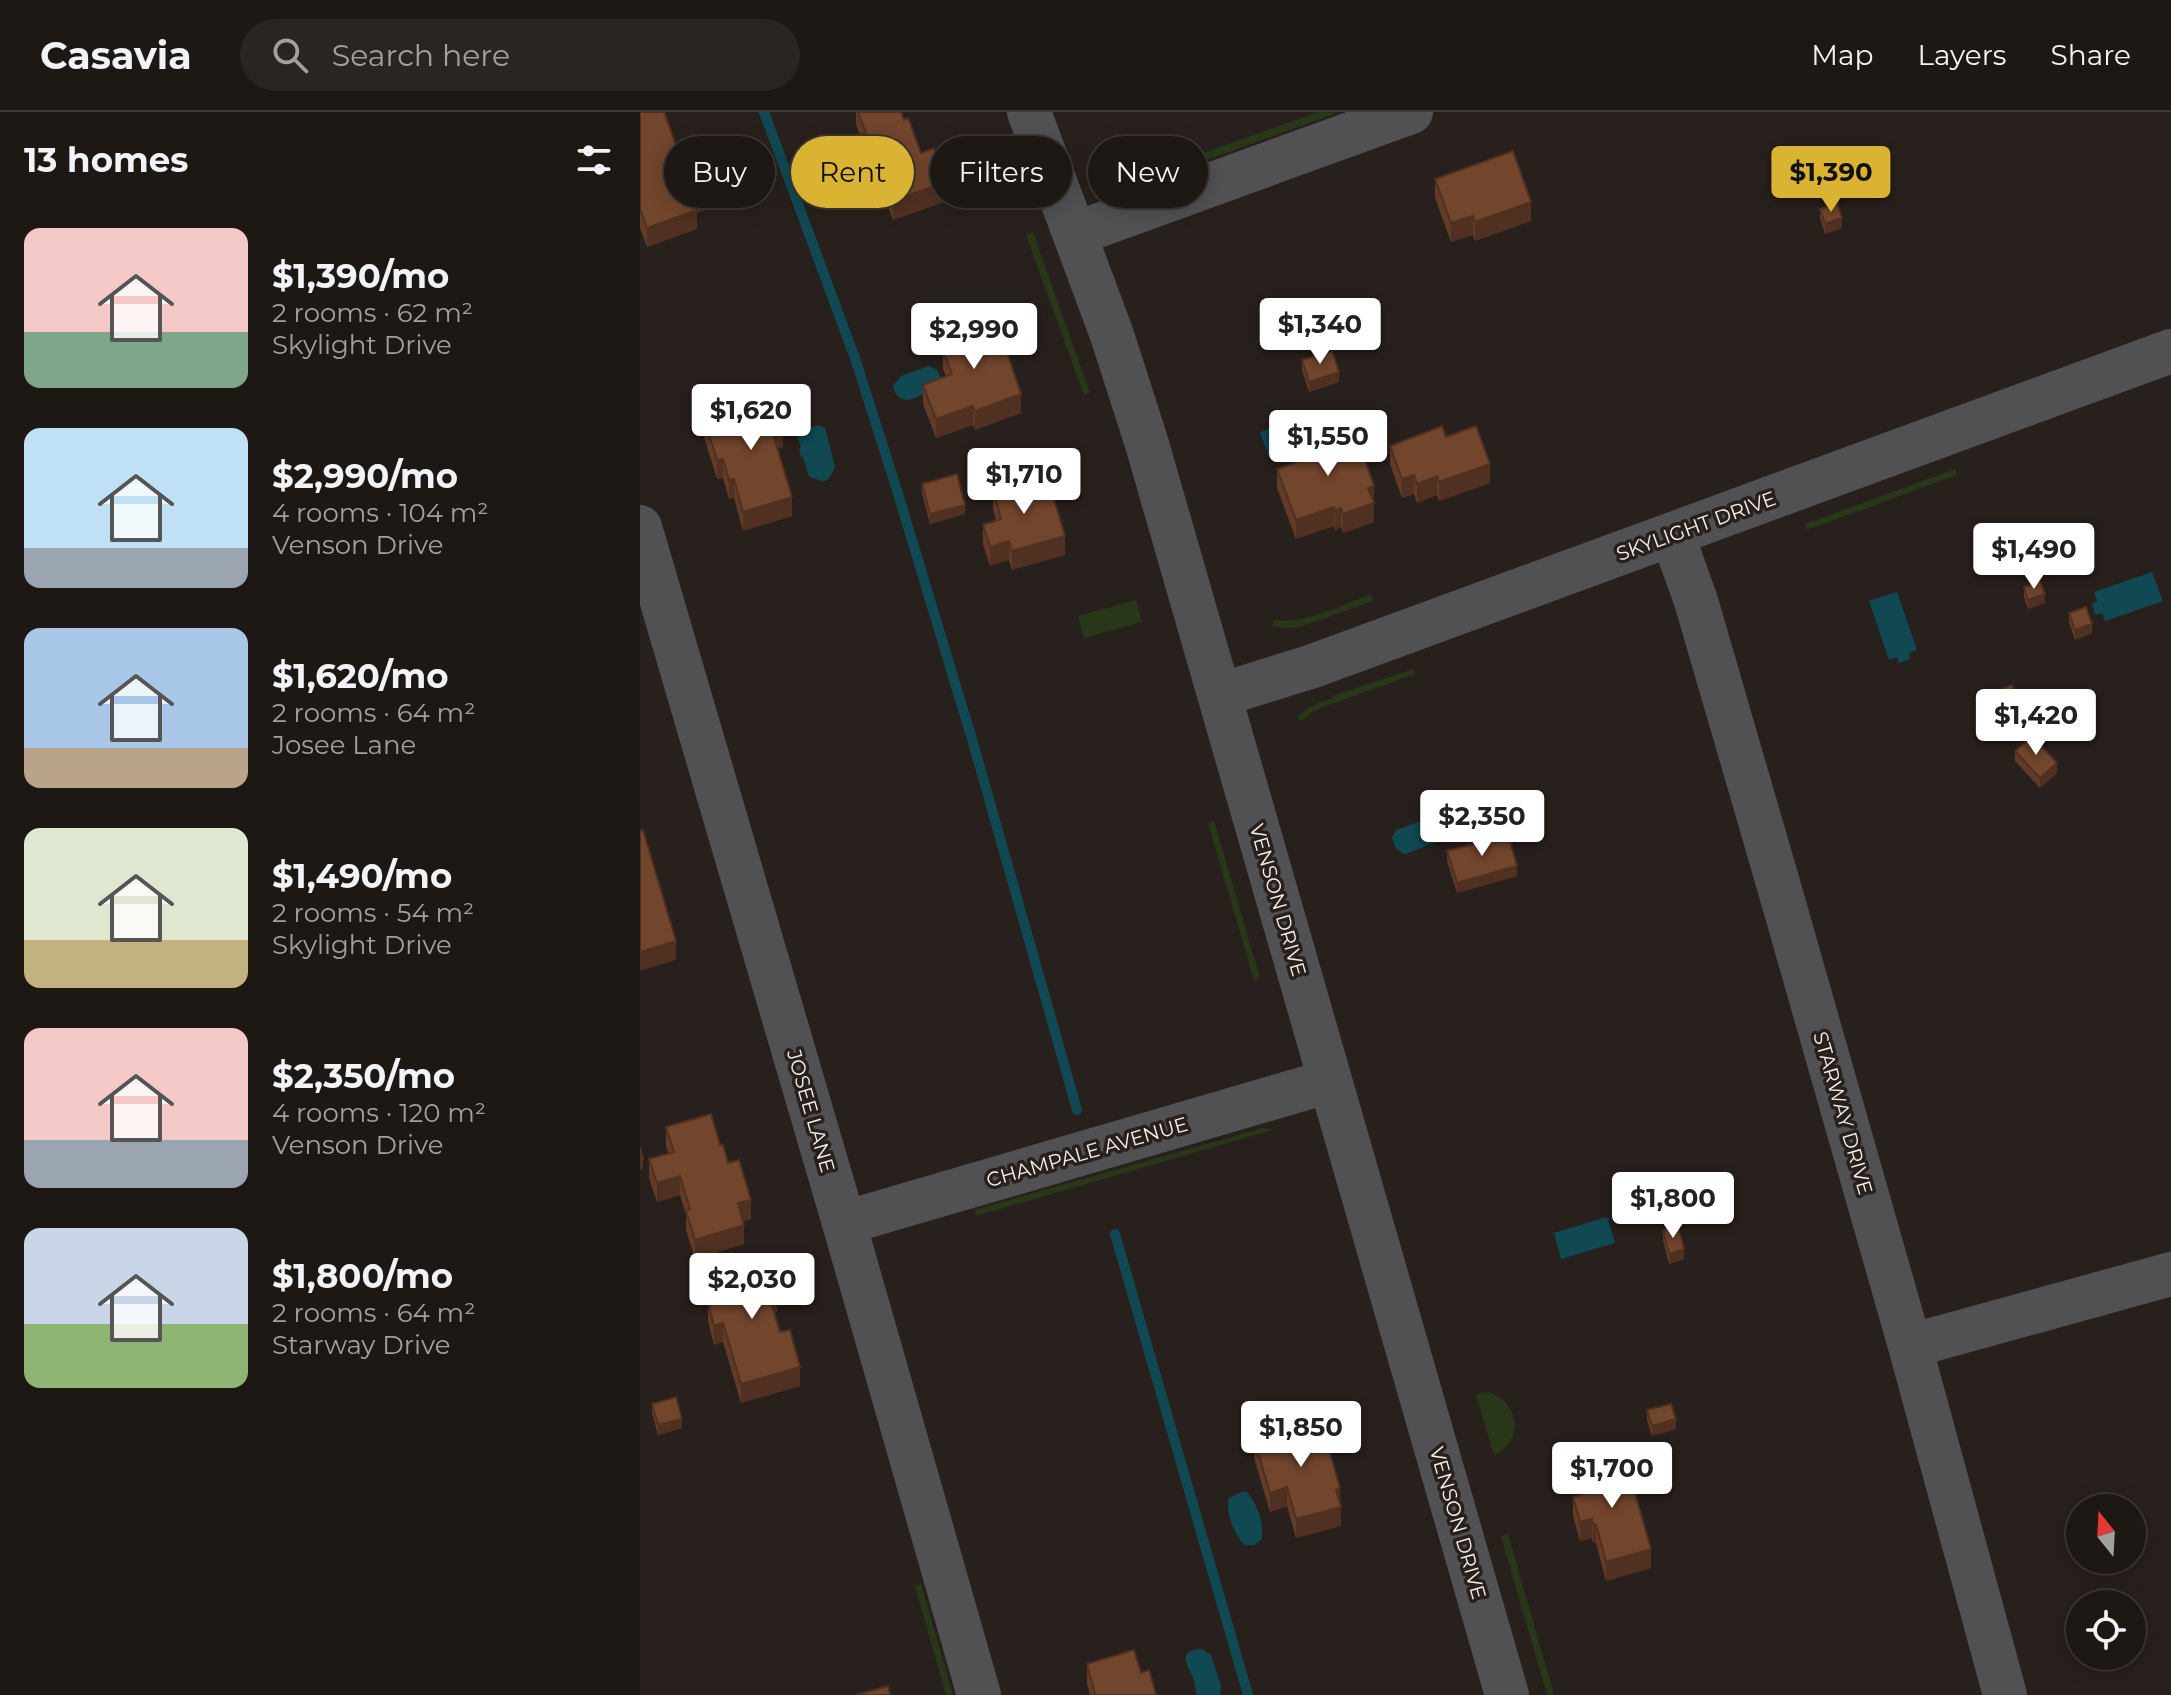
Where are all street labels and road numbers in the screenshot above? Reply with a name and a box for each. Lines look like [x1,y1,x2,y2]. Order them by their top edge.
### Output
street label: SKYLIGHT DRIVE [1613,486,1779,566]
street label: VENSON DRIVE [1245,821,1311,979]
street label: STARWAY DRIVE [1808,1029,1878,1197]
street label: JOSEE LANE [782,1046,840,1175]
street label: CHAMPALE AVENUE [984,1112,1190,1192]
street label: VENSON DRIVE [1425,1444,1491,1602]

